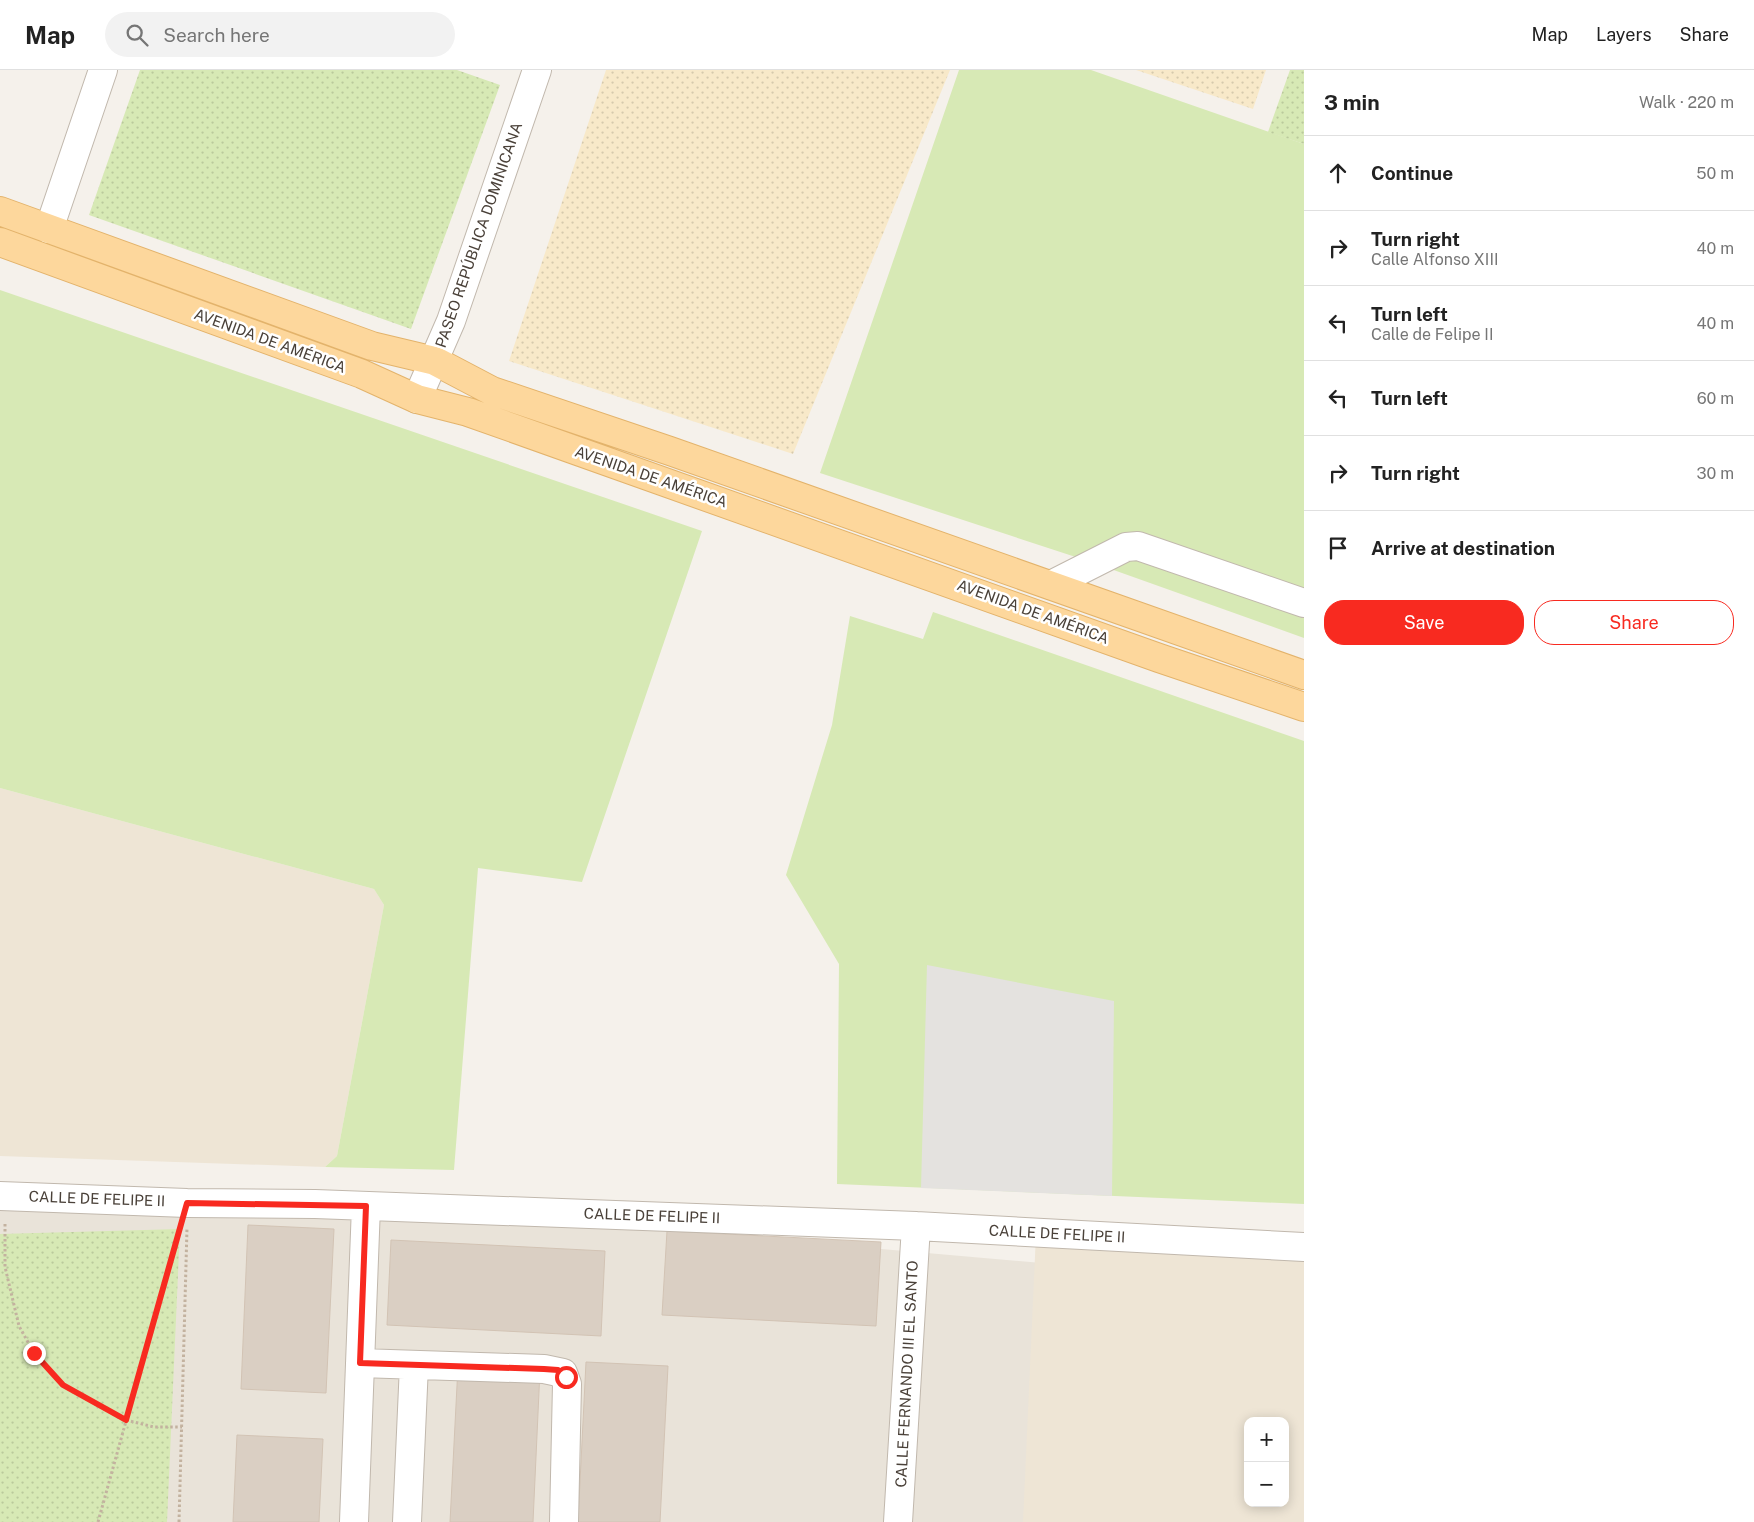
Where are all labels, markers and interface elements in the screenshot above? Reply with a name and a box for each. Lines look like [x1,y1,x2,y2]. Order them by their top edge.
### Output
search box [105,12,455,57]
text: Map [25,21,75,49]
icon: search [123,21,151,49]
text: Search here [163,24,270,46]
text: Map [1532,24,1568,45]
text: Layers [1596,24,1652,45]
text: Share [1680,24,1729,45]
text: 3 min [1324,90,1380,115]
text: Walk · 220 m [1639,93,1734,112]
street label: PASEO REPÚBLICA DOMINICANA [431,119,525,350]
icon: ahead [1324,159,1352,187]
text: Continue [1371,162,1453,184]
text: 50 m [1696,164,1734,183]
text: Turn right [1371,228,1460,250]
icon: right [1324,234,1352,262]
text: 40 m [1696,239,1734,258]
text: Calle Alfonso XIII [1371,250,1498,269]
text: Turn left [1371,303,1448,325]
street label: AVENIDA DE AMÉRICA [192,305,349,376]
icon: left [1324,309,1352,337]
text: 40 m [1696,314,1734,333]
text: Calle de Felipe II [1371,325,1493,344]
icon: left [1324,384,1352,412]
text: Turn left [1371,387,1448,409]
text: 60 m [1697,389,1734,408]
street label: AVENIDA DE AMÉRICA [573,442,730,511]
icon: right [1324,459,1352,487]
text: Turn right [1371,462,1460,484]
text: 30 m [1697,464,1734,483]
icon: arrive [1324,534,1352,562]
text: Arrive at destination [1371,537,1555,559]
street label: AVENIDA DE AMÉRICA [955,576,1112,647]
button: Save [1324,600,1524,645]
button: Share [1534,600,1734,645]
street label: CALLE DE FELIPE II [28,1188,166,1209]
street label: CALLE DE FELIPE II [583,1205,721,1226]
street label: CALLE DE FELIPE II [988,1221,1126,1246]
street label: CALLE FERNANDO III EL SANTO [892,1260,921,1488]
route end [23,1342,46,1365]
route start [555,1366,578,1389]
map controls [1244,1417,1289,1507]
button: + [1244,1417,1289,1462]
button: − [1244,1462,1289,1507]

